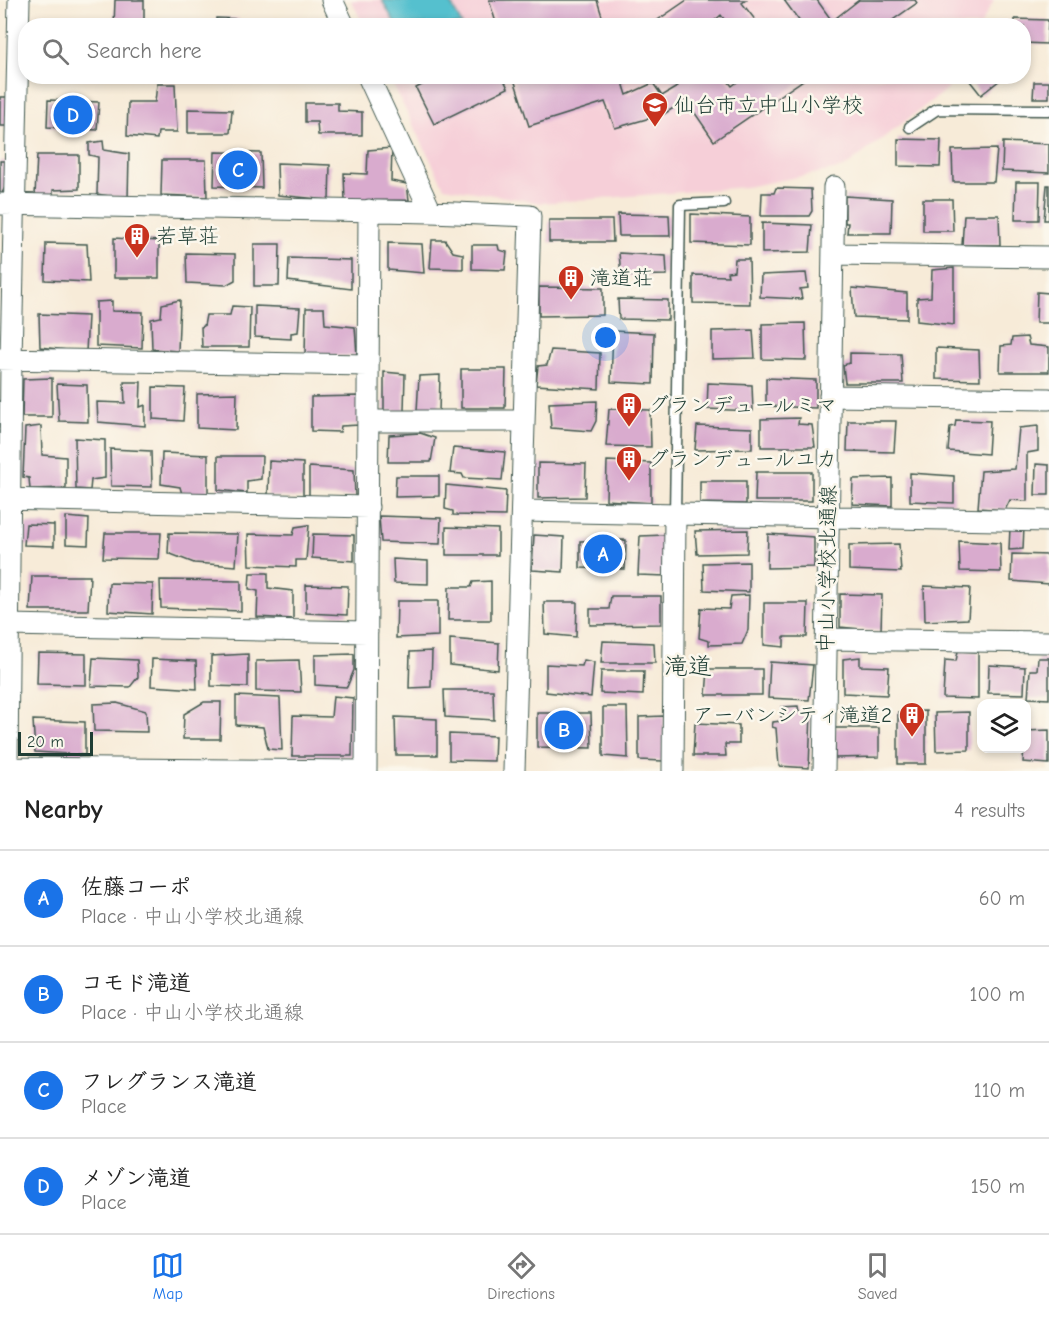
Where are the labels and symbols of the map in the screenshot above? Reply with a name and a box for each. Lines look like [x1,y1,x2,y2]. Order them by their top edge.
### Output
school or university icon: 仙台市立中山小学校 [640,90,670,128]
pin: D [54,92,92,138]
place label: 仙台市立中山小学校 [674,93,863,117]
pin: C [218,148,258,192]
building icon: 若草荘 [122,221,152,259]
place label: 若草荘 [156,224,219,248]
building icon: 滝道荘 [556,263,586,301]
place label: 滝道荘 [590,266,653,290]
your location [591,323,620,352]
building icon: グランデュールミマ [614,390,644,428]
place label: グランデュールミマ [648,393,837,417]
building icon: グランデュールユカ [614,444,644,482]
place label: グランデュールユカ [648,447,837,471]
street label: 中山小学校北通線 [814,485,840,653]
pin: A [584,532,622,576]
district label: 滝道 [664,652,712,680]
building icon: アーバンシティ滝道2 [897,700,927,738]
place label: アーバンシティ滝道2 [693,703,892,727]
pin: B [544,708,584,752]
scale bar [18,729,93,756]

